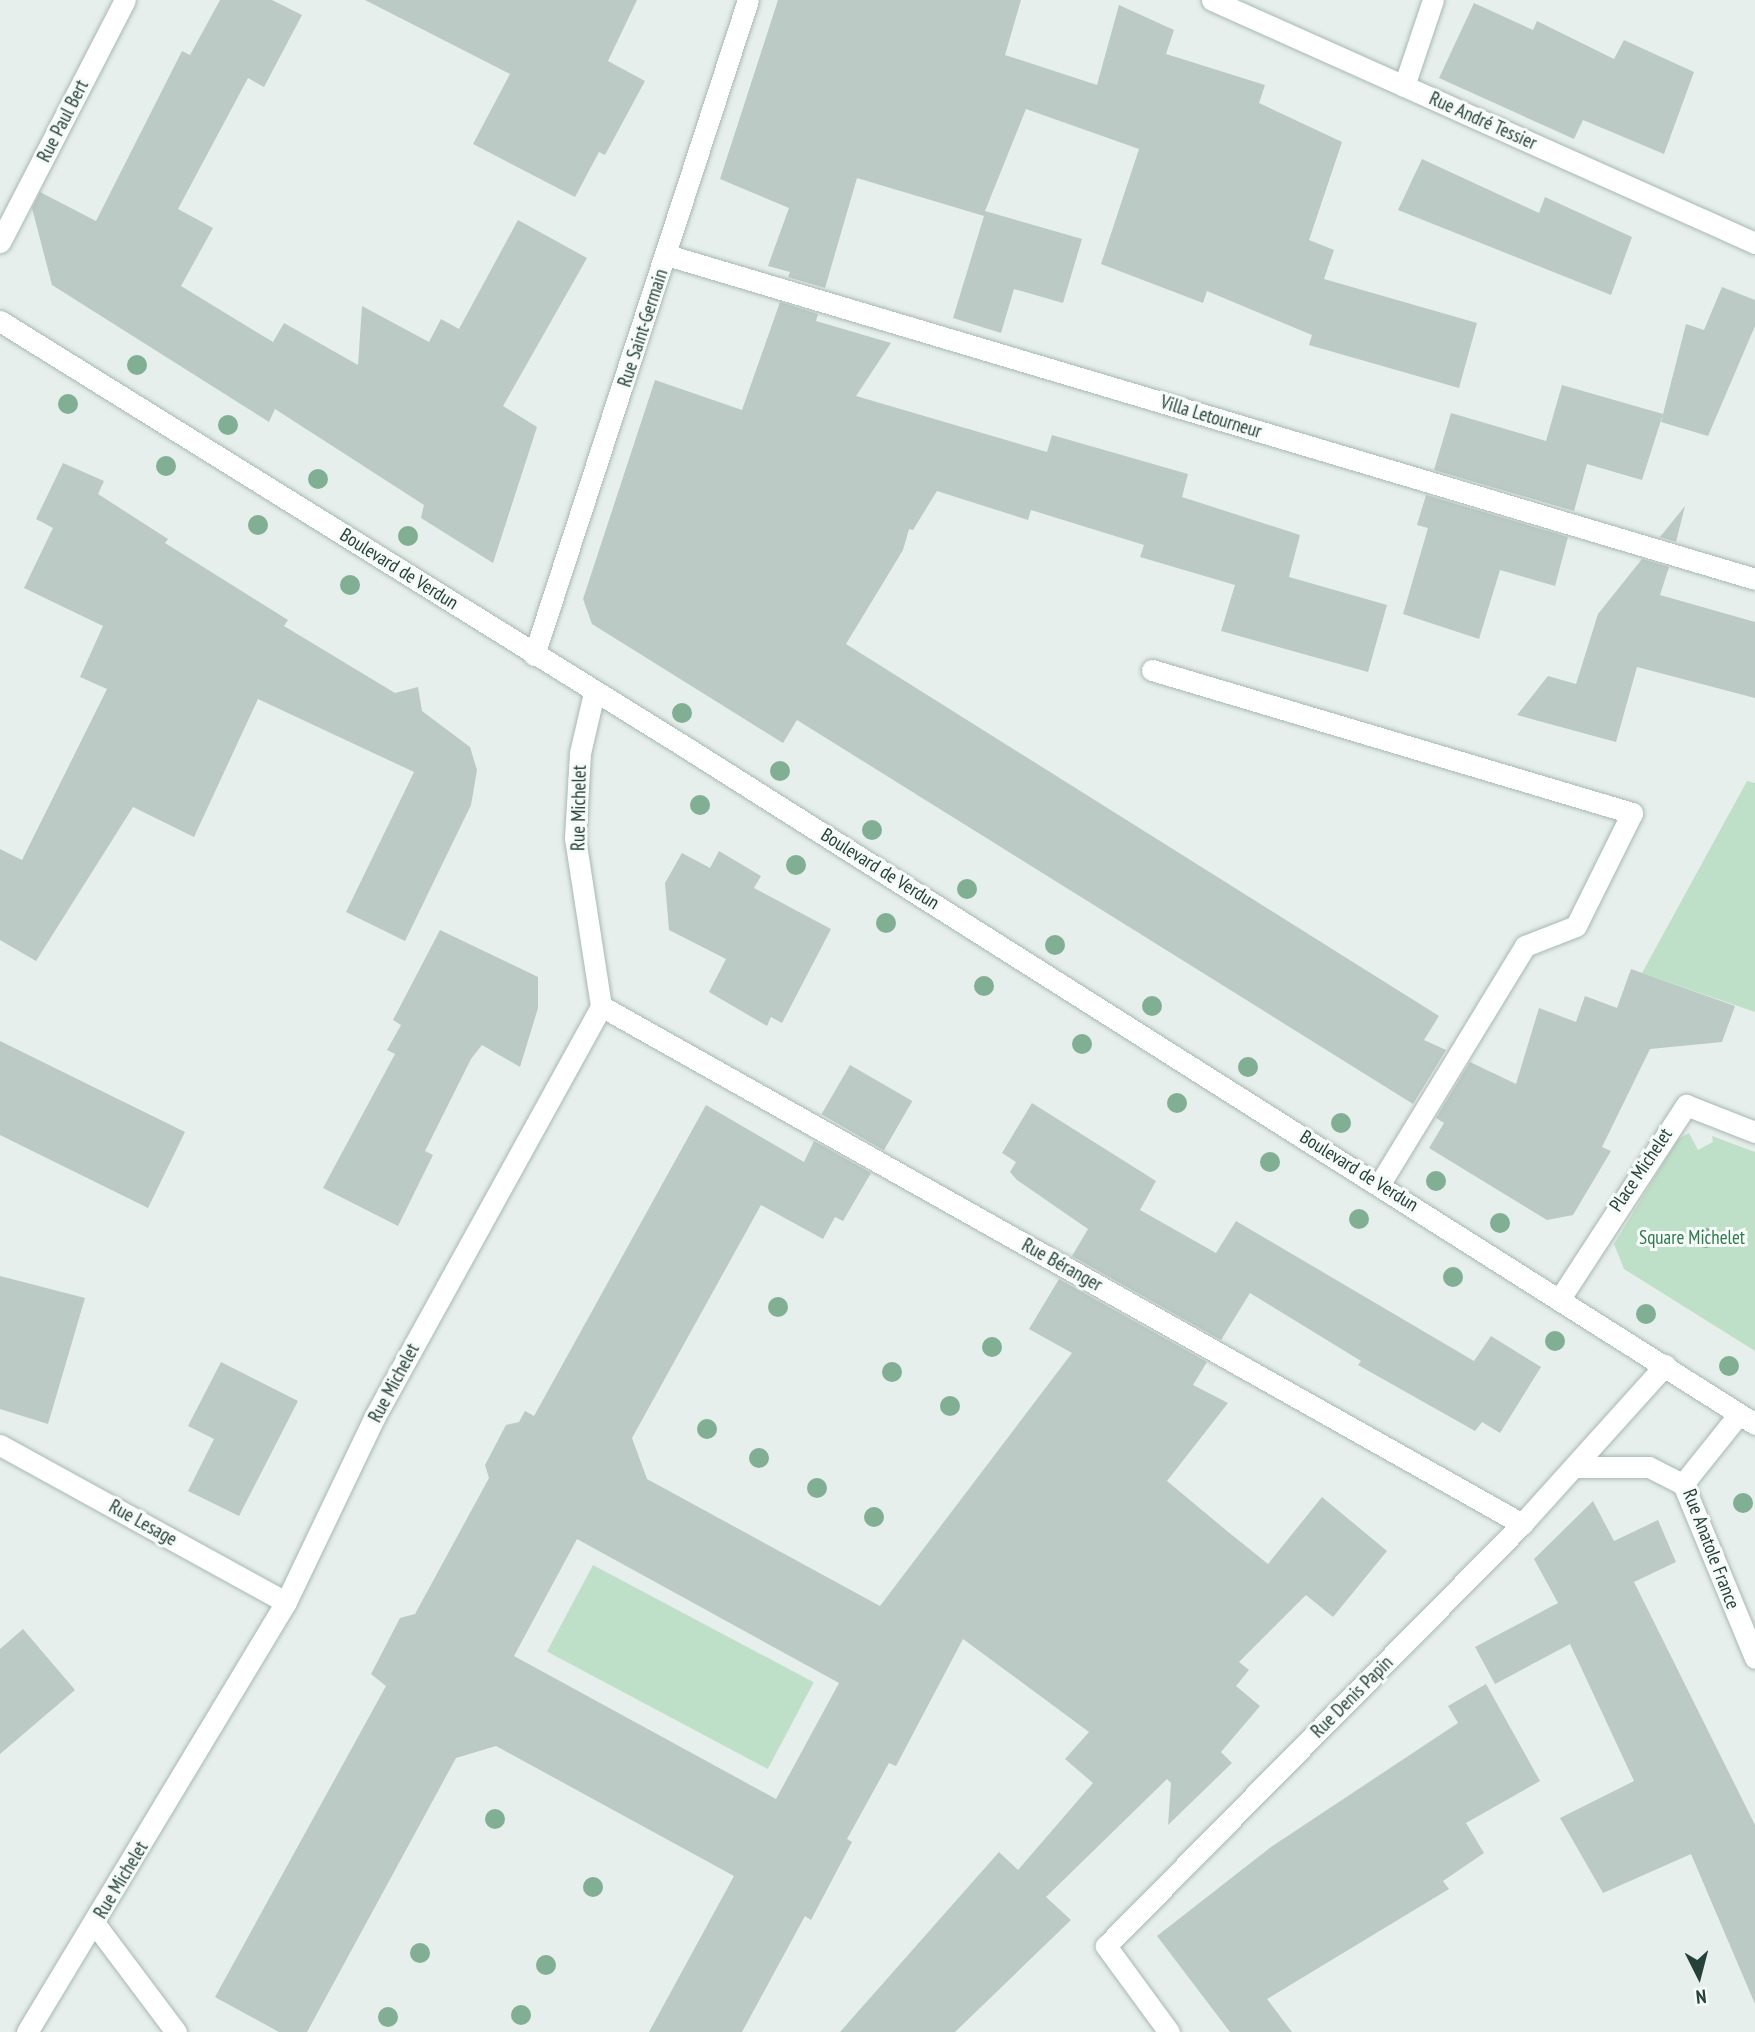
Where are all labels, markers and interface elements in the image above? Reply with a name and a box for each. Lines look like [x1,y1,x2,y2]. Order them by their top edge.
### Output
street label: Rue Paul Bert [33,76,93,166]
street label: Rue André Tessier [1425,87,1541,155]
street label: Rue Saint-Germain [613,266,673,390]
street label: Villa Letourneur [1158,391,1264,443]
street label: Boulevard de Verdun [335,523,463,615]
street label: Rue Michelet [567,765,591,851]
street label: Boulevard de Verdun [816,823,944,915]
street label: Place Michelet [1605,1124,1677,1216]
street label: Boulevard de Verdun [1295,1125,1423,1217]
park label: Square Michelet [1639,1227,1745,1249]
street label: Rue Béranger [1018,1234,1106,1296]
street label: Rue Michelet [364,1340,424,1426]
street label: Rue Anatole France [1678,1486,1744,1612]
street label: Rue Lesage [105,1495,181,1551]
street label: Rue Denis Papin [1306,1651,1398,1743]
street label: Rue Michelet [89,1837,153,1923]
north arrow [1664,1941,1734,2011]
text: N [1695,1984,1708,2009]

